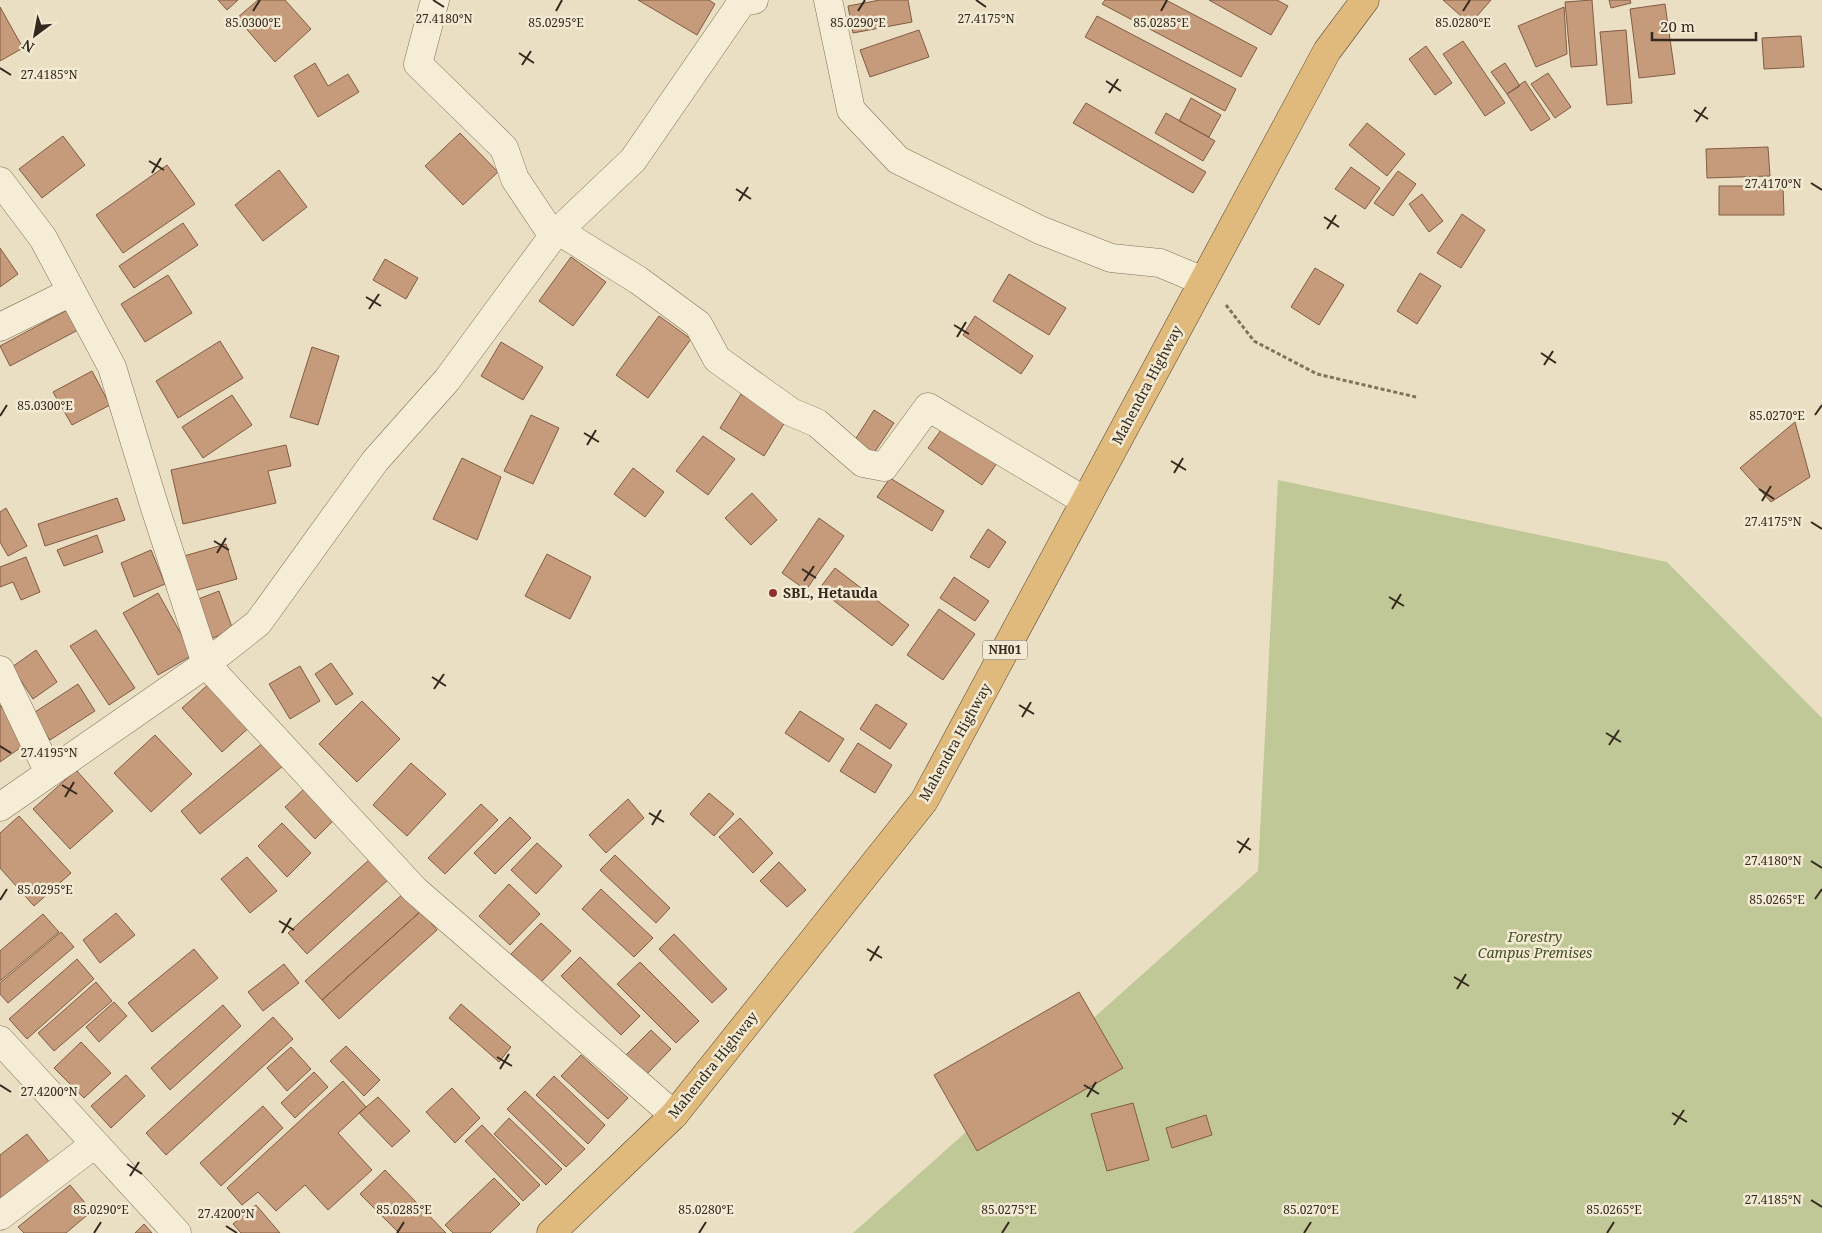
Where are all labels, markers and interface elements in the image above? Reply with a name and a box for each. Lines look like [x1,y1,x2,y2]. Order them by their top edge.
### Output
north arrow [10,10,60,60]
text: 27.4180°N [415,10,473,27]
text: 27.4175°N [957,10,1015,27]
scale bar [1652,10,1756,42]
text: 85.0300°E [225,14,281,31]
text: 85.0295°E [528,14,584,31]
text: 85.0290°E [830,14,886,31]
text: 85.0285°E [1133,14,1189,31]
text: 85.0280°E [1435,14,1491,31]
text: 20 m [1660,16,1695,36]
text: N [18,35,38,57]
text: 27.4185°N [20,66,78,83]
text: 27.4170°N [1744,175,1802,192]
street label: Mahendra Highway [1107,322,1186,448]
text: 85.0300°E [17,397,73,414]
text: 85.0270°E [1749,407,1805,424]
text: 27.4175°N [1744,513,1802,530]
place label: SBL, Hetauda [783,583,878,602]
marker: SBL, Hetauda [767,587,779,599]
road number: NH01 [982,640,1028,660]
street label: Mahendra Highway [914,679,995,804]
text: 27.4195°N [20,744,78,761]
text: 27.4180°N [1744,852,1802,869]
text: 85.0295°E [17,881,73,898]
text: 85.0265°E [1749,891,1805,908]
park label: Forestry Campus Premises [1478,927,1593,962]
street label: Mahendra Highway [664,1007,762,1122]
text: 27.4200°N [20,1083,78,1100]
text: 27.4185°N [1744,1191,1802,1208]
text: 85.0290°E [73,1201,129,1218]
text: 85.0285°E [376,1201,432,1218]
text: 85.0280°E [678,1201,734,1218]
text: 85.0275°E [981,1201,1037,1218]
text: 85.0270°E [1283,1201,1339,1218]
text: 85.0265°E [1586,1201,1642,1218]
text: 27.4200°N [197,1205,255,1222]

